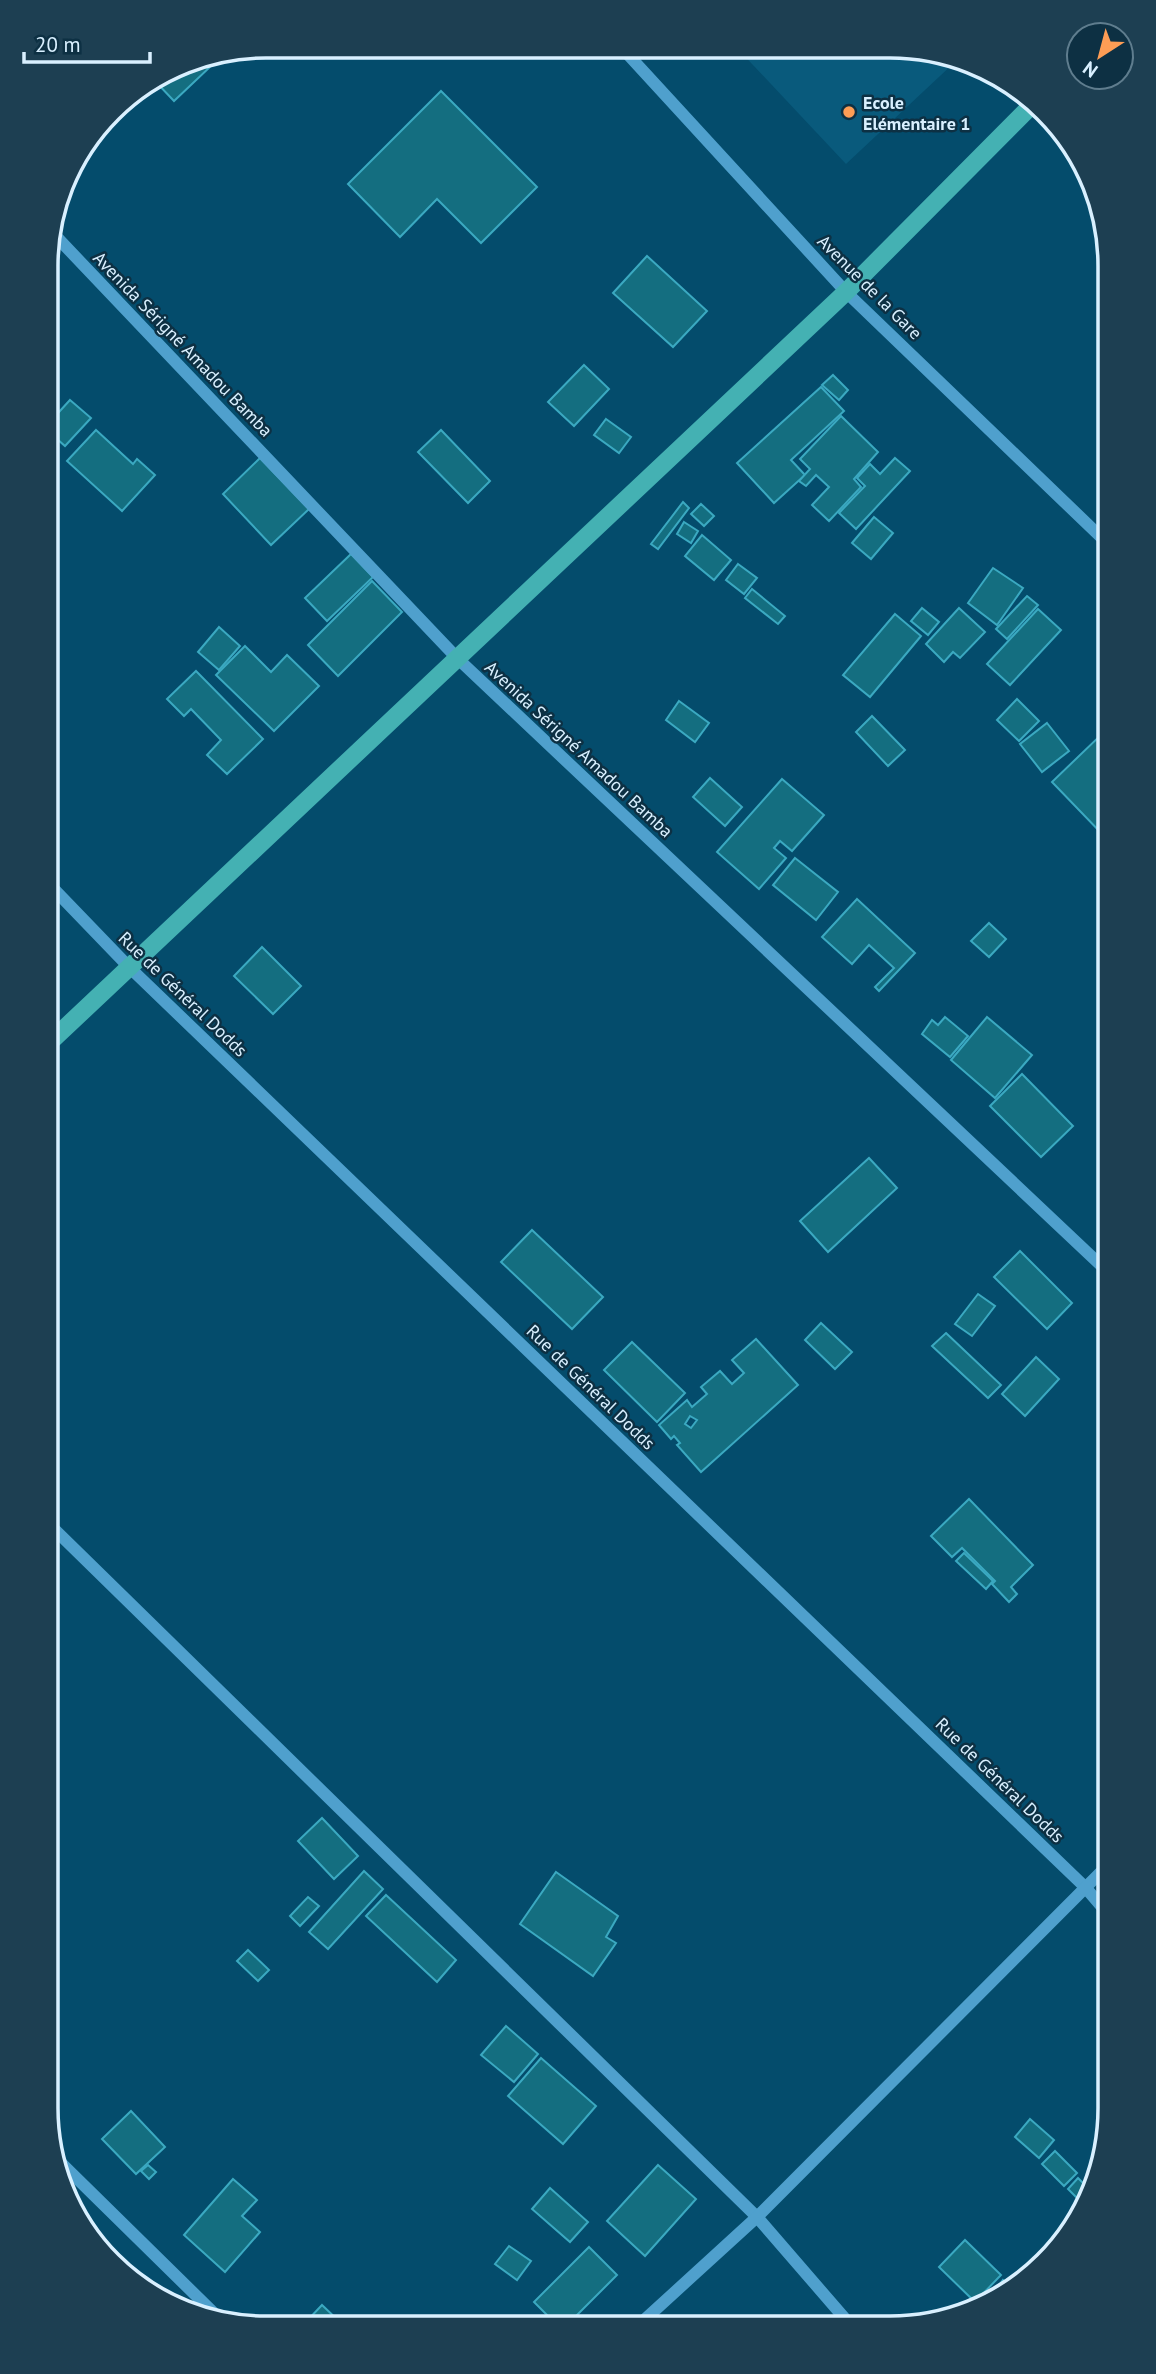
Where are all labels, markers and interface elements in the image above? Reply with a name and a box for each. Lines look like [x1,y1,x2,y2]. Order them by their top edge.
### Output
scale bar [24,21,150,65]
north arrow [1065,21,1135,91]
text: 20 m [35,31,81,58]
text: N [1078,56,1102,83]
place label: Ecole Elémentaire 1 [863,91,971,135]
marker: Ecole Elémentaire 1 [841,104,857,120]
street label: Avenue de la Gare [813,230,927,344]
street label: Avenida Sérigné Amadou Bamba [88,247,278,441]
street label: Avenida Sérigné Amadou Bamba [480,656,678,842]
street label: Rue de Général Dodds [114,927,252,1061]
street label: Rue de Général Dodds [522,1320,660,1454]
street label: Rue de Général Dodds [931,1713,1069,1847]

